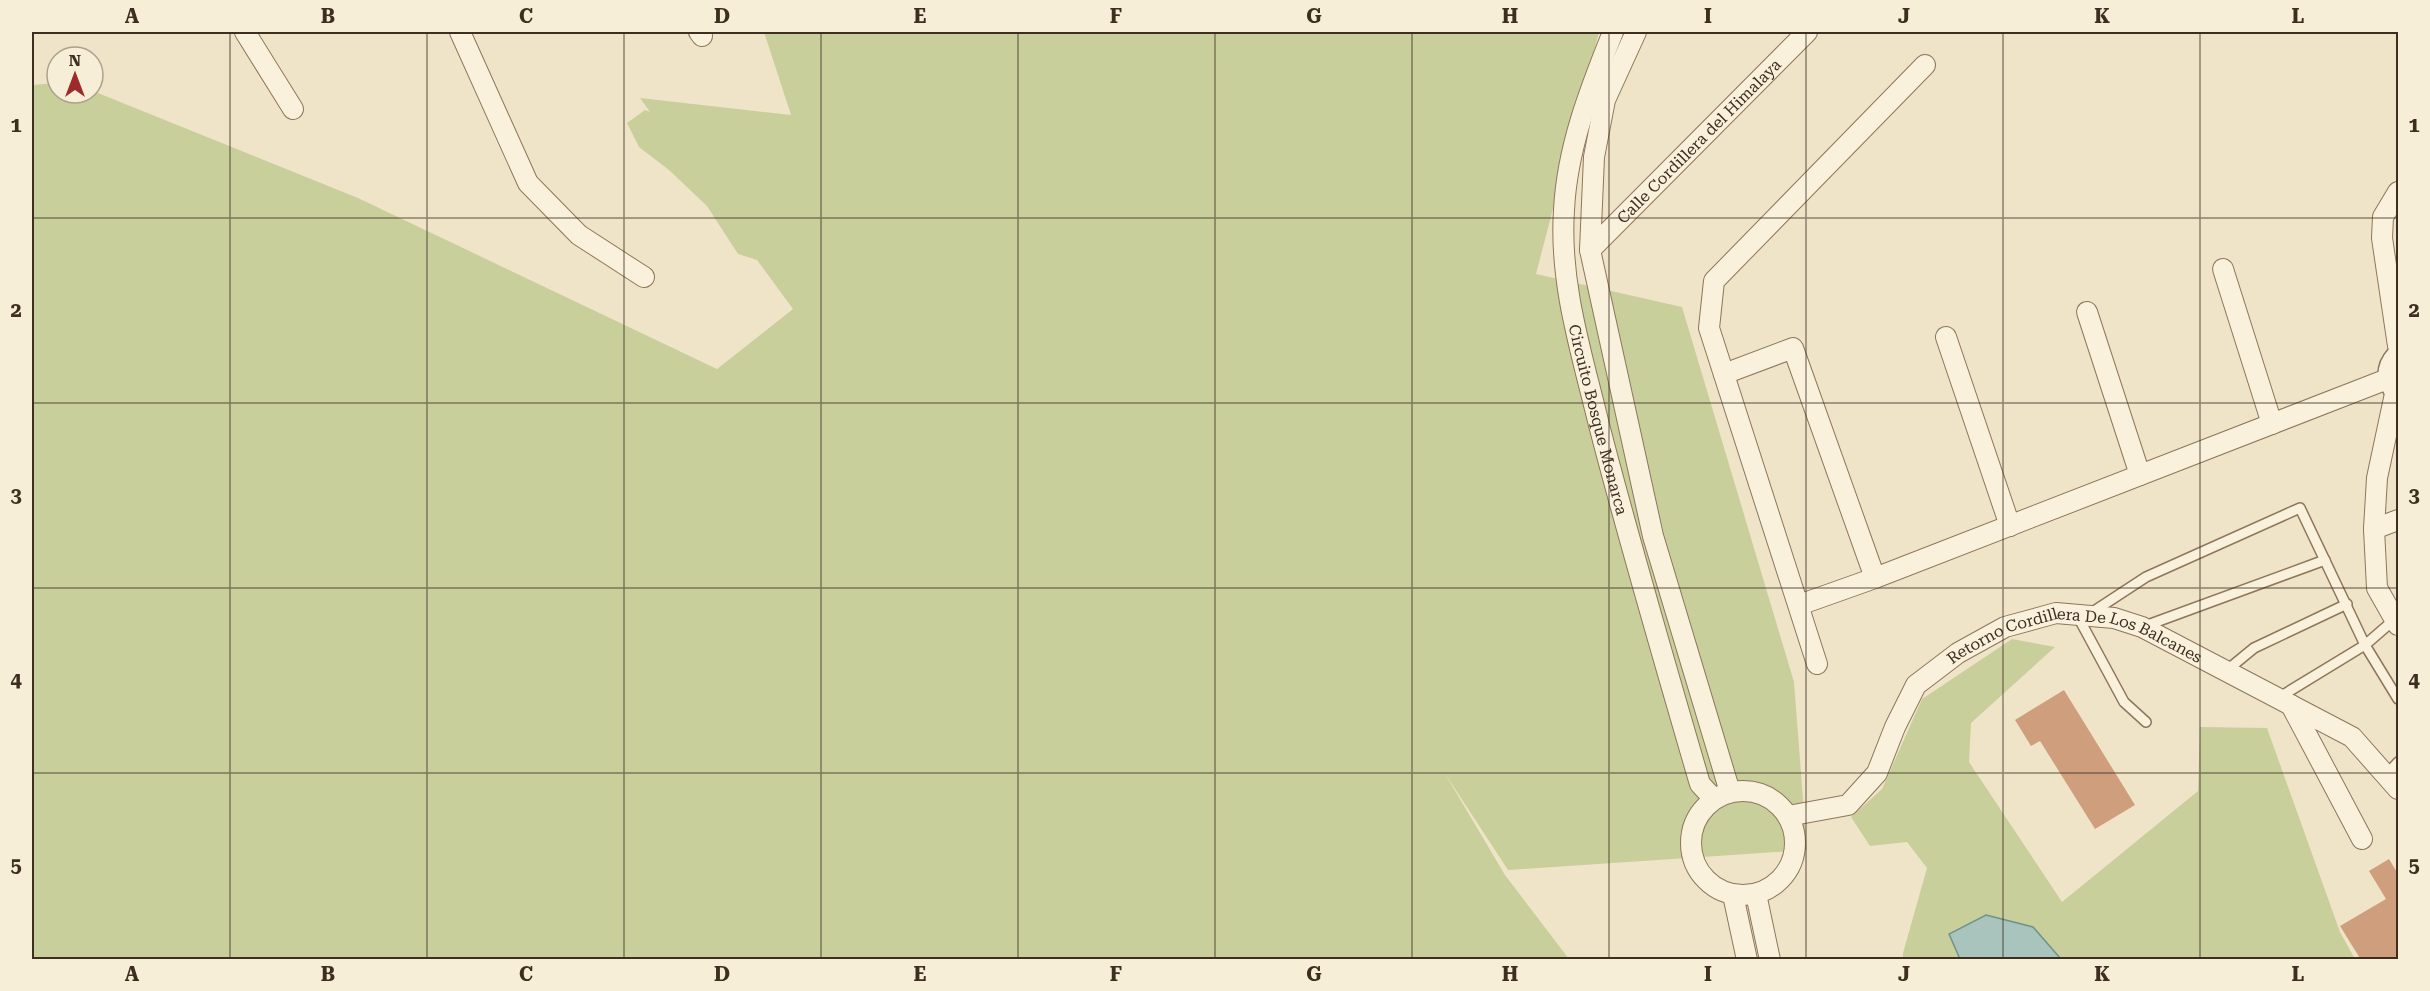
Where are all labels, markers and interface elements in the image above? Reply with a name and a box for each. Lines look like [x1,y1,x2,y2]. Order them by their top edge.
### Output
text: A [125,4,140,28]
text: B [321,4,335,28]
text: C [519,4,533,28]
text: D [714,4,730,28]
text: E [914,4,927,28]
text: F [1110,4,1122,28]
text: G [1306,4,1322,28]
text: H [1502,4,1518,28]
text: I [1704,4,1712,28]
text: J [1898,4,1910,28]
text: K [2094,4,2110,28]
text: L [2292,4,2305,28]
north arrow [45,45,105,105]
text: N [69,51,81,70]
street label: Calle Cordillera del Himalaya [1613,55,1785,228]
text: 1 [10,113,22,137]
text: 1 [2408,113,2420,137]
text: 2 [10,298,22,322]
text: 2 [2408,298,2420,322]
street label: Circuito Bosque Monarca [1565,323,1632,518]
text: 3 [10,483,22,507]
text: 3 [2408,483,2420,507]
text: Retorno Cordillera De Los Balcanes [1943,604,2206,668]
street label: Retorno Cordillera De Los Balcanes [1938,652,2210,676]
text: 4 [10,668,22,692]
text: 4 [2408,668,2420,692]
text: 5 [10,853,22,877]
text: 5 [2408,853,2420,877]
text: A [125,962,140,986]
text: B [321,962,335,986]
text: C [519,962,533,986]
text: D [714,962,730,986]
text: E [914,962,927,986]
text: F [1110,962,1122,986]
text: G [1306,962,1322,986]
text: H [1502,962,1518,986]
text: I [1704,962,1712,986]
text: J [1898,962,1910,986]
text: K [2094,962,2110,986]
text: L [2292,962,2305,986]

